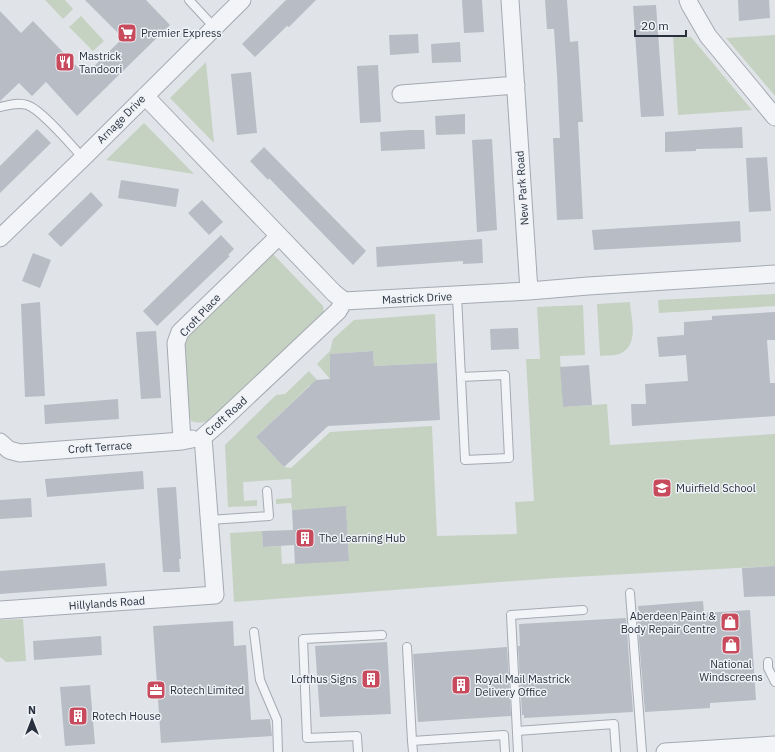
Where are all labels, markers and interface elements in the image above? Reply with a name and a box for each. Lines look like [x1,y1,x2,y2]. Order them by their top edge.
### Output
scale bar [635,12,686,38]
text: 20 m [641,18,669,33]
supermarket icon: Premier Express [116,22,138,44]
place label: Premier Express [141,26,222,40]
place label: Mastrick Tandoori [79,49,122,76]
restaurant icon: Mastrick Tandoori [54,51,76,73]
street label: Arnage Drive [94,92,148,146]
street label: New Park Road [512,150,532,226]
street label: Mastrick Drive [382,289,452,307]
street label: Croft Place [176,290,224,340]
street label: Croft Road [202,393,250,439]
street label: Croft Terrace [68,438,132,456]
school or university icon: Muirfield School [651,477,673,499]
place label: Muirfield School [676,481,756,495]
building icon: The Learning Hub [294,527,316,549]
place label: The Learning Hub [319,531,406,545]
street label: Hillylands Road [68,593,146,613]
place label: Aberdeen Paint & Body Repair Centre [621,609,716,636]
shop icon: Aberdeen Paint & Body Repair Centre [719,611,741,633]
shop icon: National Windscreens [720,634,742,656]
place label: National Windscreens [699,657,763,684]
building icon: Lofthus Signs [360,668,382,690]
place label: Lofthus Signs [291,672,357,686]
place label: Royal Mail Mastrick Delivery Office [475,672,570,699]
building icon: Royal Mail Mastrick Delivery Office [450,674,472,696]
office icon: Rotech Limited [145,679,167,701]
place label: Rotech Limited [170,683,244,697]
north arrow [12,700,52,740]
text: N [28,703,36,717]
building icon: Rotech House [67,705,89,727]
place label: Rotech House [92,709,161,723]

